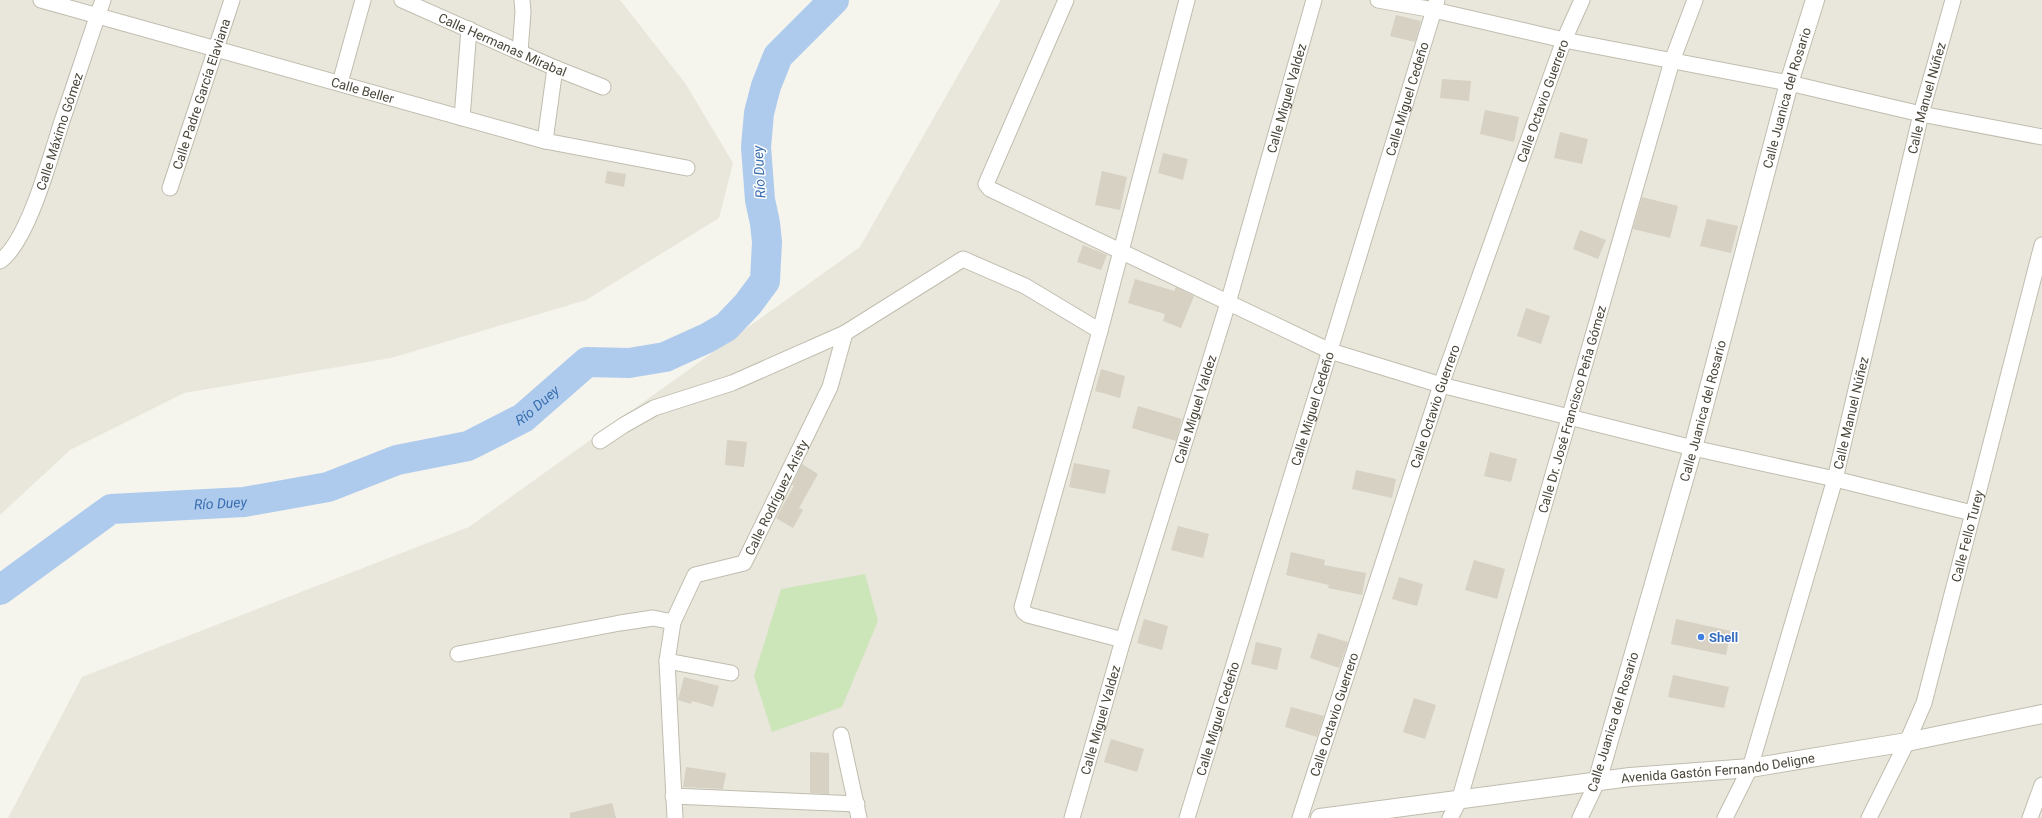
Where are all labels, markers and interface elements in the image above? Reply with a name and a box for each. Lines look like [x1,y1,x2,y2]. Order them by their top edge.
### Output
street label: Calle Hermanas Mirabal [436,10,569,79]
street label: Calle Padre García Elaviana [169,17,233,171]
street label: Calle Juanica del Rosario [1759,25,1813,170]
street label: Calle Octavio Guerrero [1513,37,1571,164]
street label: Calle Miguel Cedeño [1382,40,1431,158]
street label: Calle Manuel Núñez [1904,40,1948,155]
street label: Calle Miguel Valdez [1263,41,1309,155]
street label: Calle Máximo Gómez [33,70,86,192]
street label: Calle Beller [329,74,396,106]
water label: Río Duey [750,145,768,199]
street label: Calle Dr. José Francisco Peña Gómez [1535,303,1609,515]
street label: Calle Juanica del Rosario [1676,338,1729,483]
street label: Calle Octavio Guerrero [1407,343,1462,470]
street label: Calle Miguel Cedeño [1288,350,1337,468]
street label: Calle Miguel Valdez [1171,352,1219,465]
street label: Calle Manuel Núñez [1830,355,1871,471]
water label: Río Duey [513,382,563,429]
street label: Calle Rodríguez Aristy [741,437,811,558]
street label: Calle Fello Turey [1948,488,1986,584]
water label: Río Duey [194,494,248,513]
place label: Shell [1709,630,1738,645]
marker: Shell [1696,632,1706,642]
street label: Calle Juanica del Rosario [1585,650,1641,794]
street label: Calle Octavio Guerrero [1307,651,1361,778]
street label: Calle Miguel Cedeño [1193,660,1242,777]
street label: Calle Miguel Valdez [1077,663,1123,776]
street label: Avenida Gastón Fernando Deligne [1620,750,1816,786]

